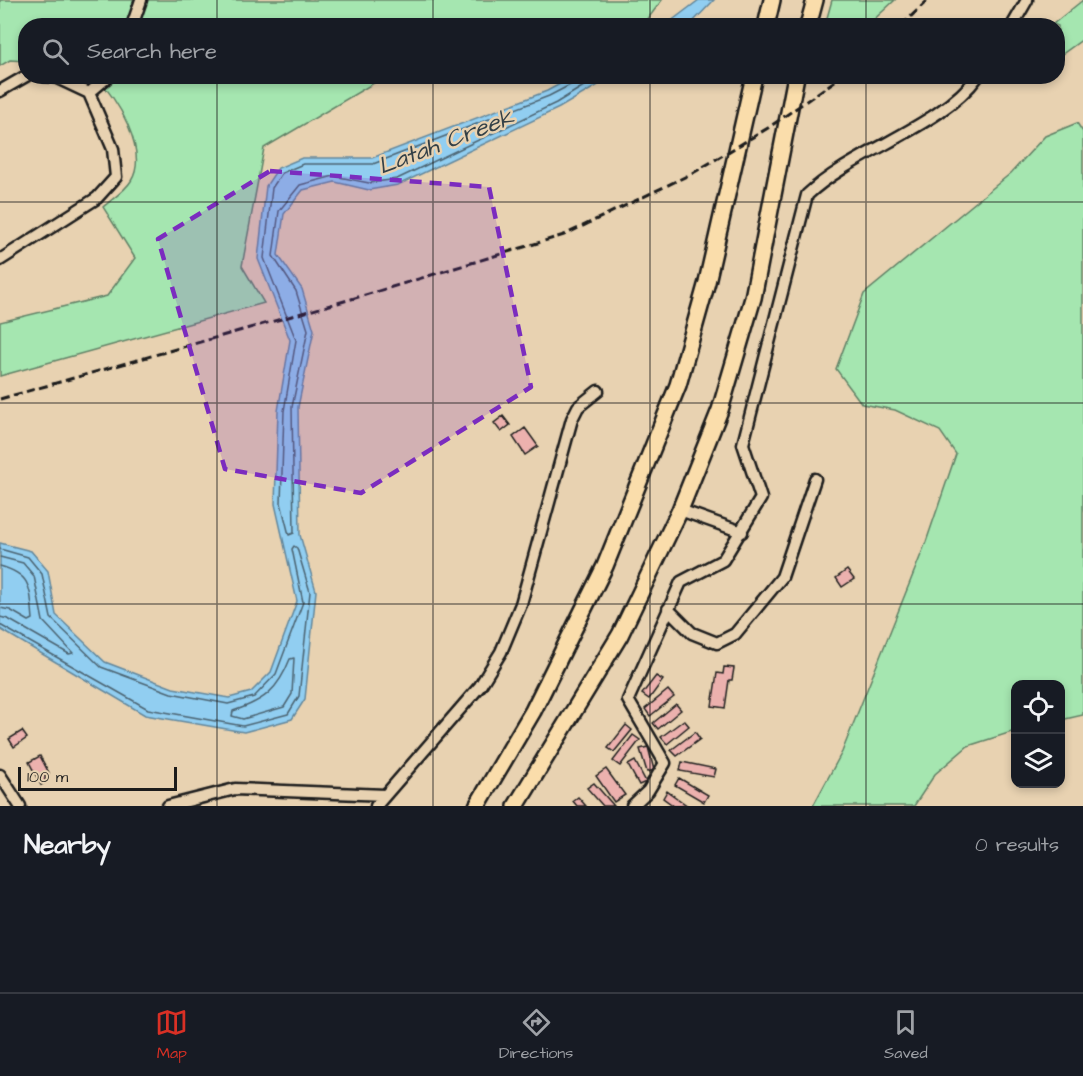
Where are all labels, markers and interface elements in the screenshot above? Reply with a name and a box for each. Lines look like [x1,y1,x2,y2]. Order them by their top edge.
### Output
search box [18,18,1065,84]
icon: search [39,35,72,68]
text: Search here [87,36,217,67]
water label: Latah Creek [373,100,520,184]
map controls [1011,680,1065,788]
button: locate [1011,680,1065,734]
button: layers [1011,734,1065,788]
scale bar [18,764,177,792]
text: 100 m [27,766,68,788]
text: Nearby [24,827,111,863]
text: 0 results [975,831,1059,859]
tab: Map [155,1006,188,1064]
tab: Directions [499,1006,573,1064]
tab: Saved [884,1006,928,1064]

